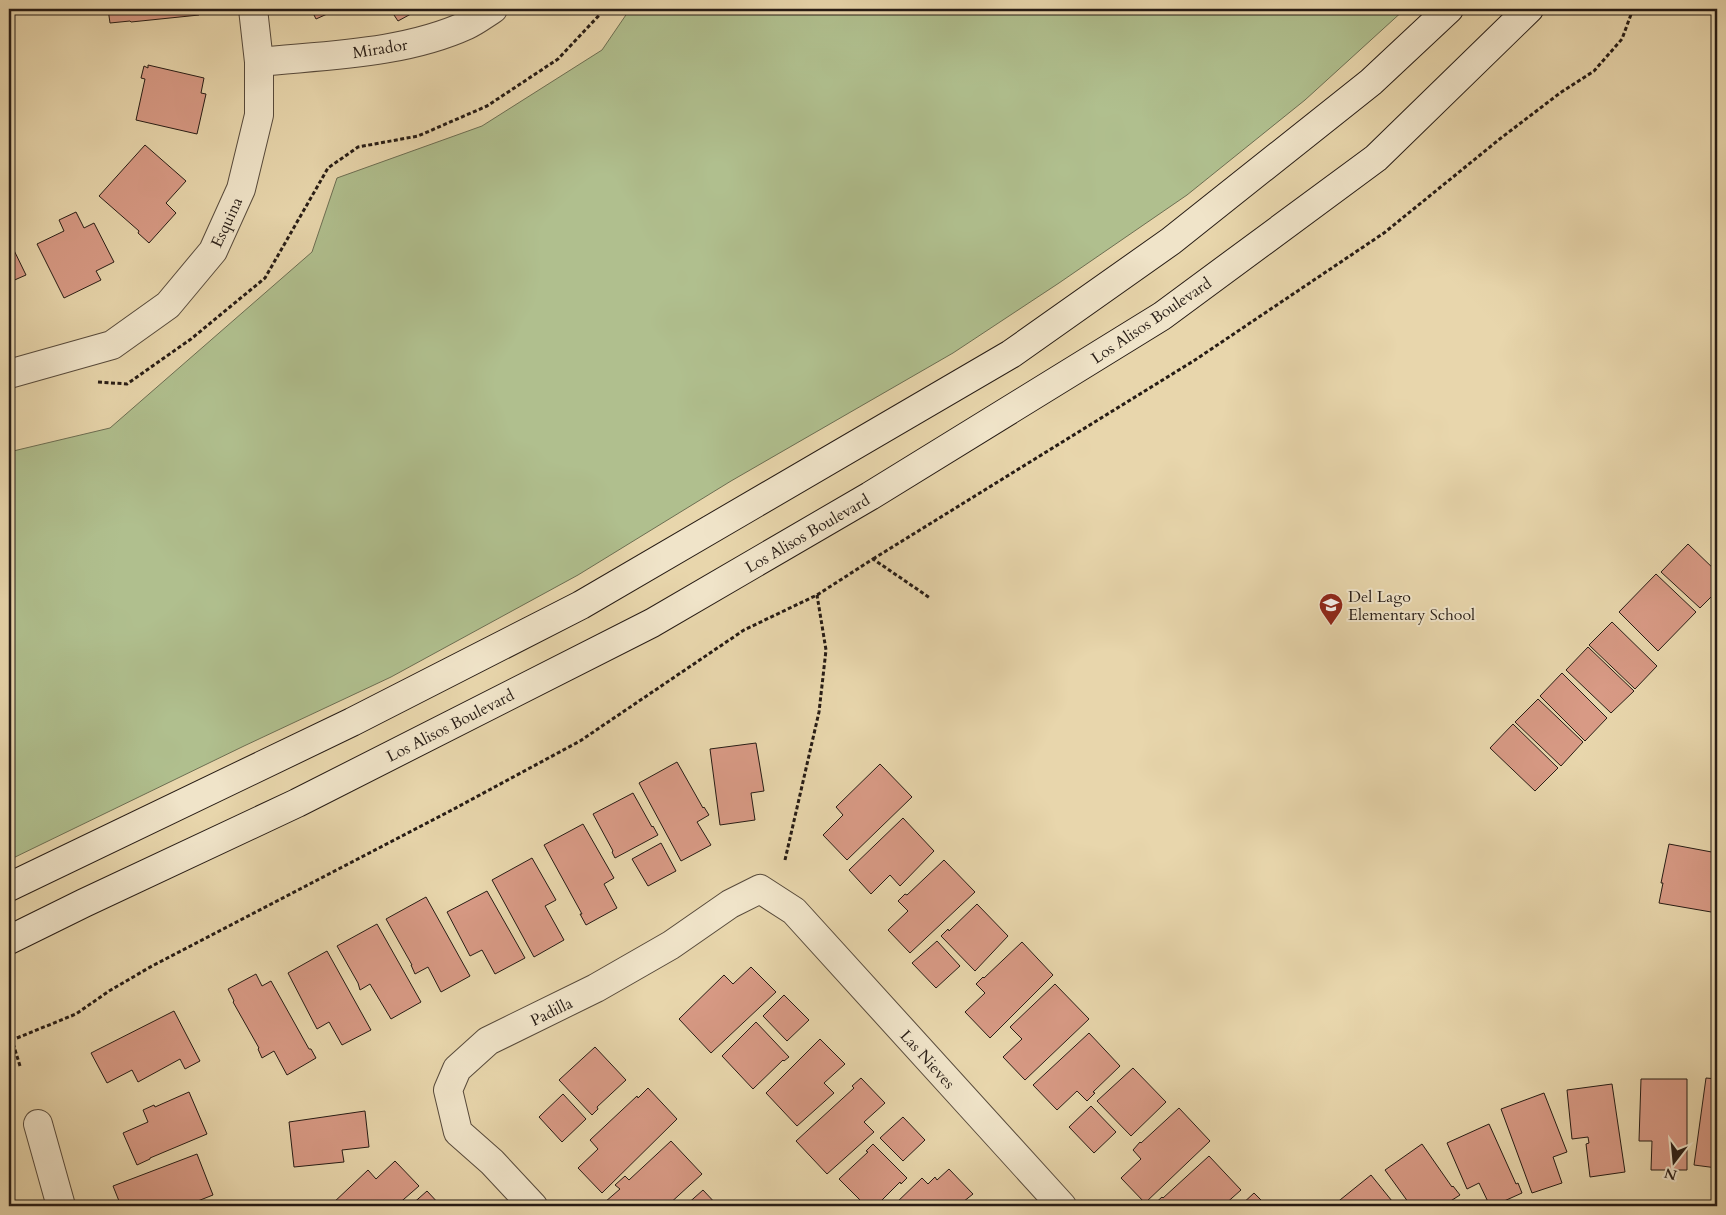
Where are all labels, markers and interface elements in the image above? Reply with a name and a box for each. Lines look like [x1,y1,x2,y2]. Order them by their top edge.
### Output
street label: Mirador [351,34,409,64]
street label: Esquina [206,194,248,251]
street label: Los Alisos Boulevard [1087,272,1216,369]
street label: Los Alisos Boulevard [741,489,874,579]
place label: Del Lago Elementary School [1348,586,1475,626]
school or university icon: Del Lago Elementary School [1318,592,1344,626]
street label: Los Alisos Boulevard [383,684,519,768]
street label: Padilla [527,992,576,1032]
street label: Las Nieves [895,1025,960,1094]
north arrow [1648,1138,1698,1188]
text: N [1662,1163,1679,1185]

